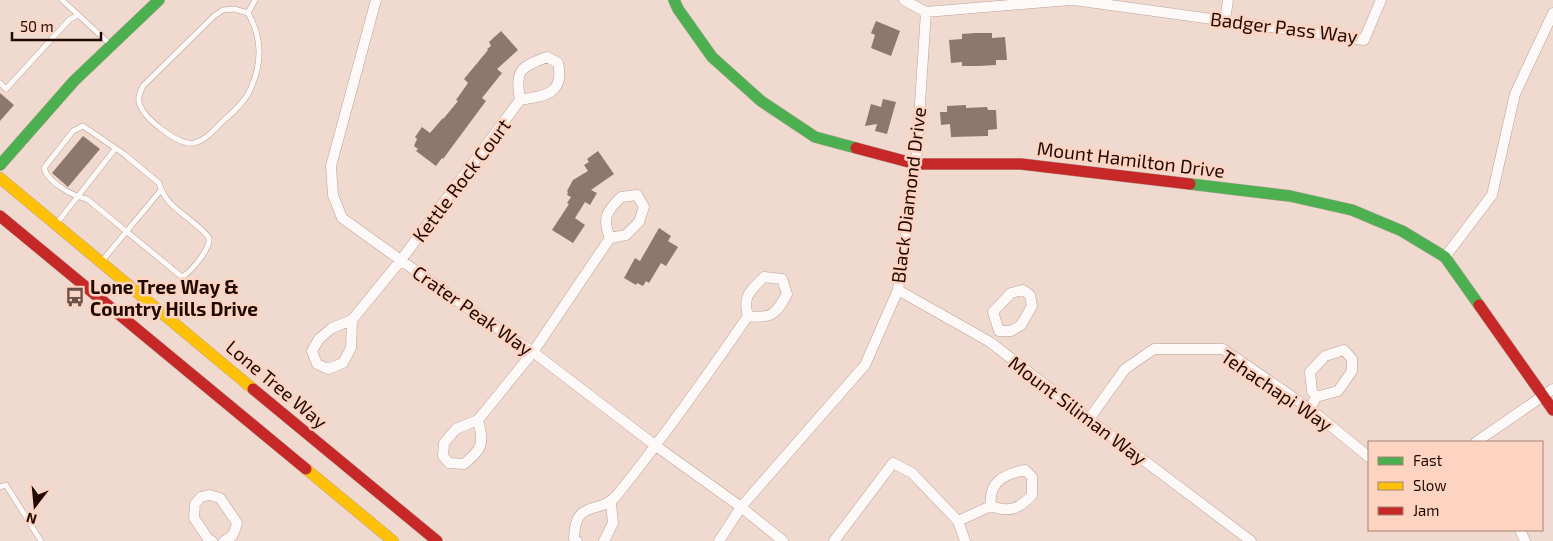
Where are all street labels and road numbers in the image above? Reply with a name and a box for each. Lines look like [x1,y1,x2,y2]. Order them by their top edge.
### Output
street label: Badger Pass Way [1209,7,1359,47]
street label: Black Diamond Drive [886,106,930,284]
street label: Kettle Rock Court [407,114,515,246]
street label: Mount Hamilton Drive [1036,136,1226,182]
street label: Crater Peak Way [409,260,537,360]
street label: Lone Tree Way [222,335,332,433]
street label: Tehachapi Way [1217,344,1337,436]
street label: Mount Siliman Way [1004,351,1152,469]

